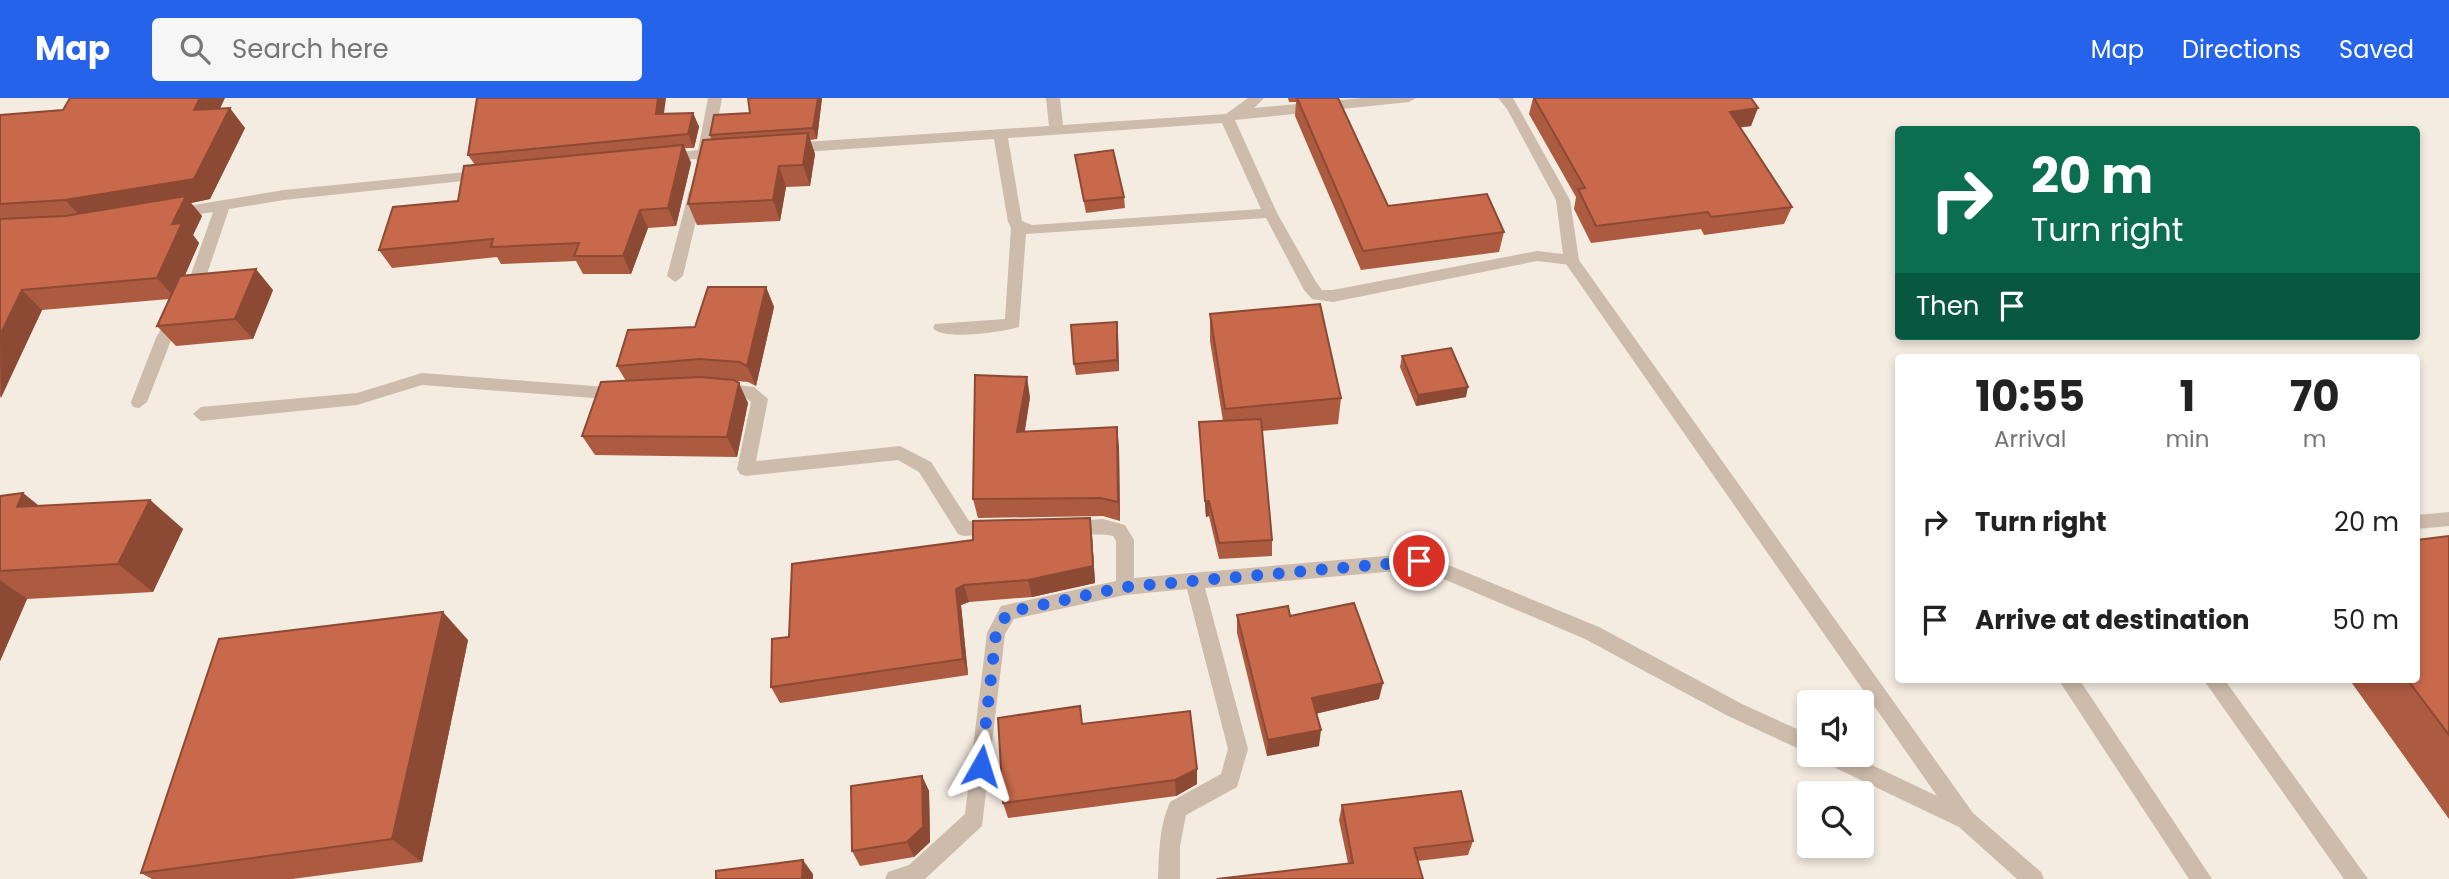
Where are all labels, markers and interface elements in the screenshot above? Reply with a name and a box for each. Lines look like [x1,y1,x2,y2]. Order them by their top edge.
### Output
search box [152,18,642,81]
text: Map [35,25,110,72]
icon: search [176,30,214,68]
text: Search here [232,31,389,67]
text: Map [2091,33,2144,66]
text: Directions [2182,33,2301,66]
text: Saved [2339,33,2414,66]
text: 20 m [2031,142,2153,210]
icon: right [1916,154,2007,245]
text: Turn right [2031,207,2183,252]
icon: arrive [1993,287,2031,325]
text: Then [1916,288,1979,324]
text: 10:55 [1975,367,2085,426]
text: 1 [2180,367,2195,426]
text: 70 [2290,367,2340,426]
text: Arrival [1994,423,2066,455]
text: min [2165,423,2209,455]
text: m [2303,423,2327,455]
icon: right [1916,503,1954,541]
text: Turn right [1975,504,2107,540]
text: 20 m [2334,504,2399,540]
pin [1389,531,1449,591]
icon: arrive [1400,542,1438,580]
icon: arrive [1916,601,1954,639]
text: Arrive at destination [1975,602,2250,638]
text: 50 m [2333,602,2399,638]
map controls [1797,690,1874,858]
button: sound [1797,690,1874,767]
position arrow [944,729,1018,803]
button: search [1797,781,1874,858]

